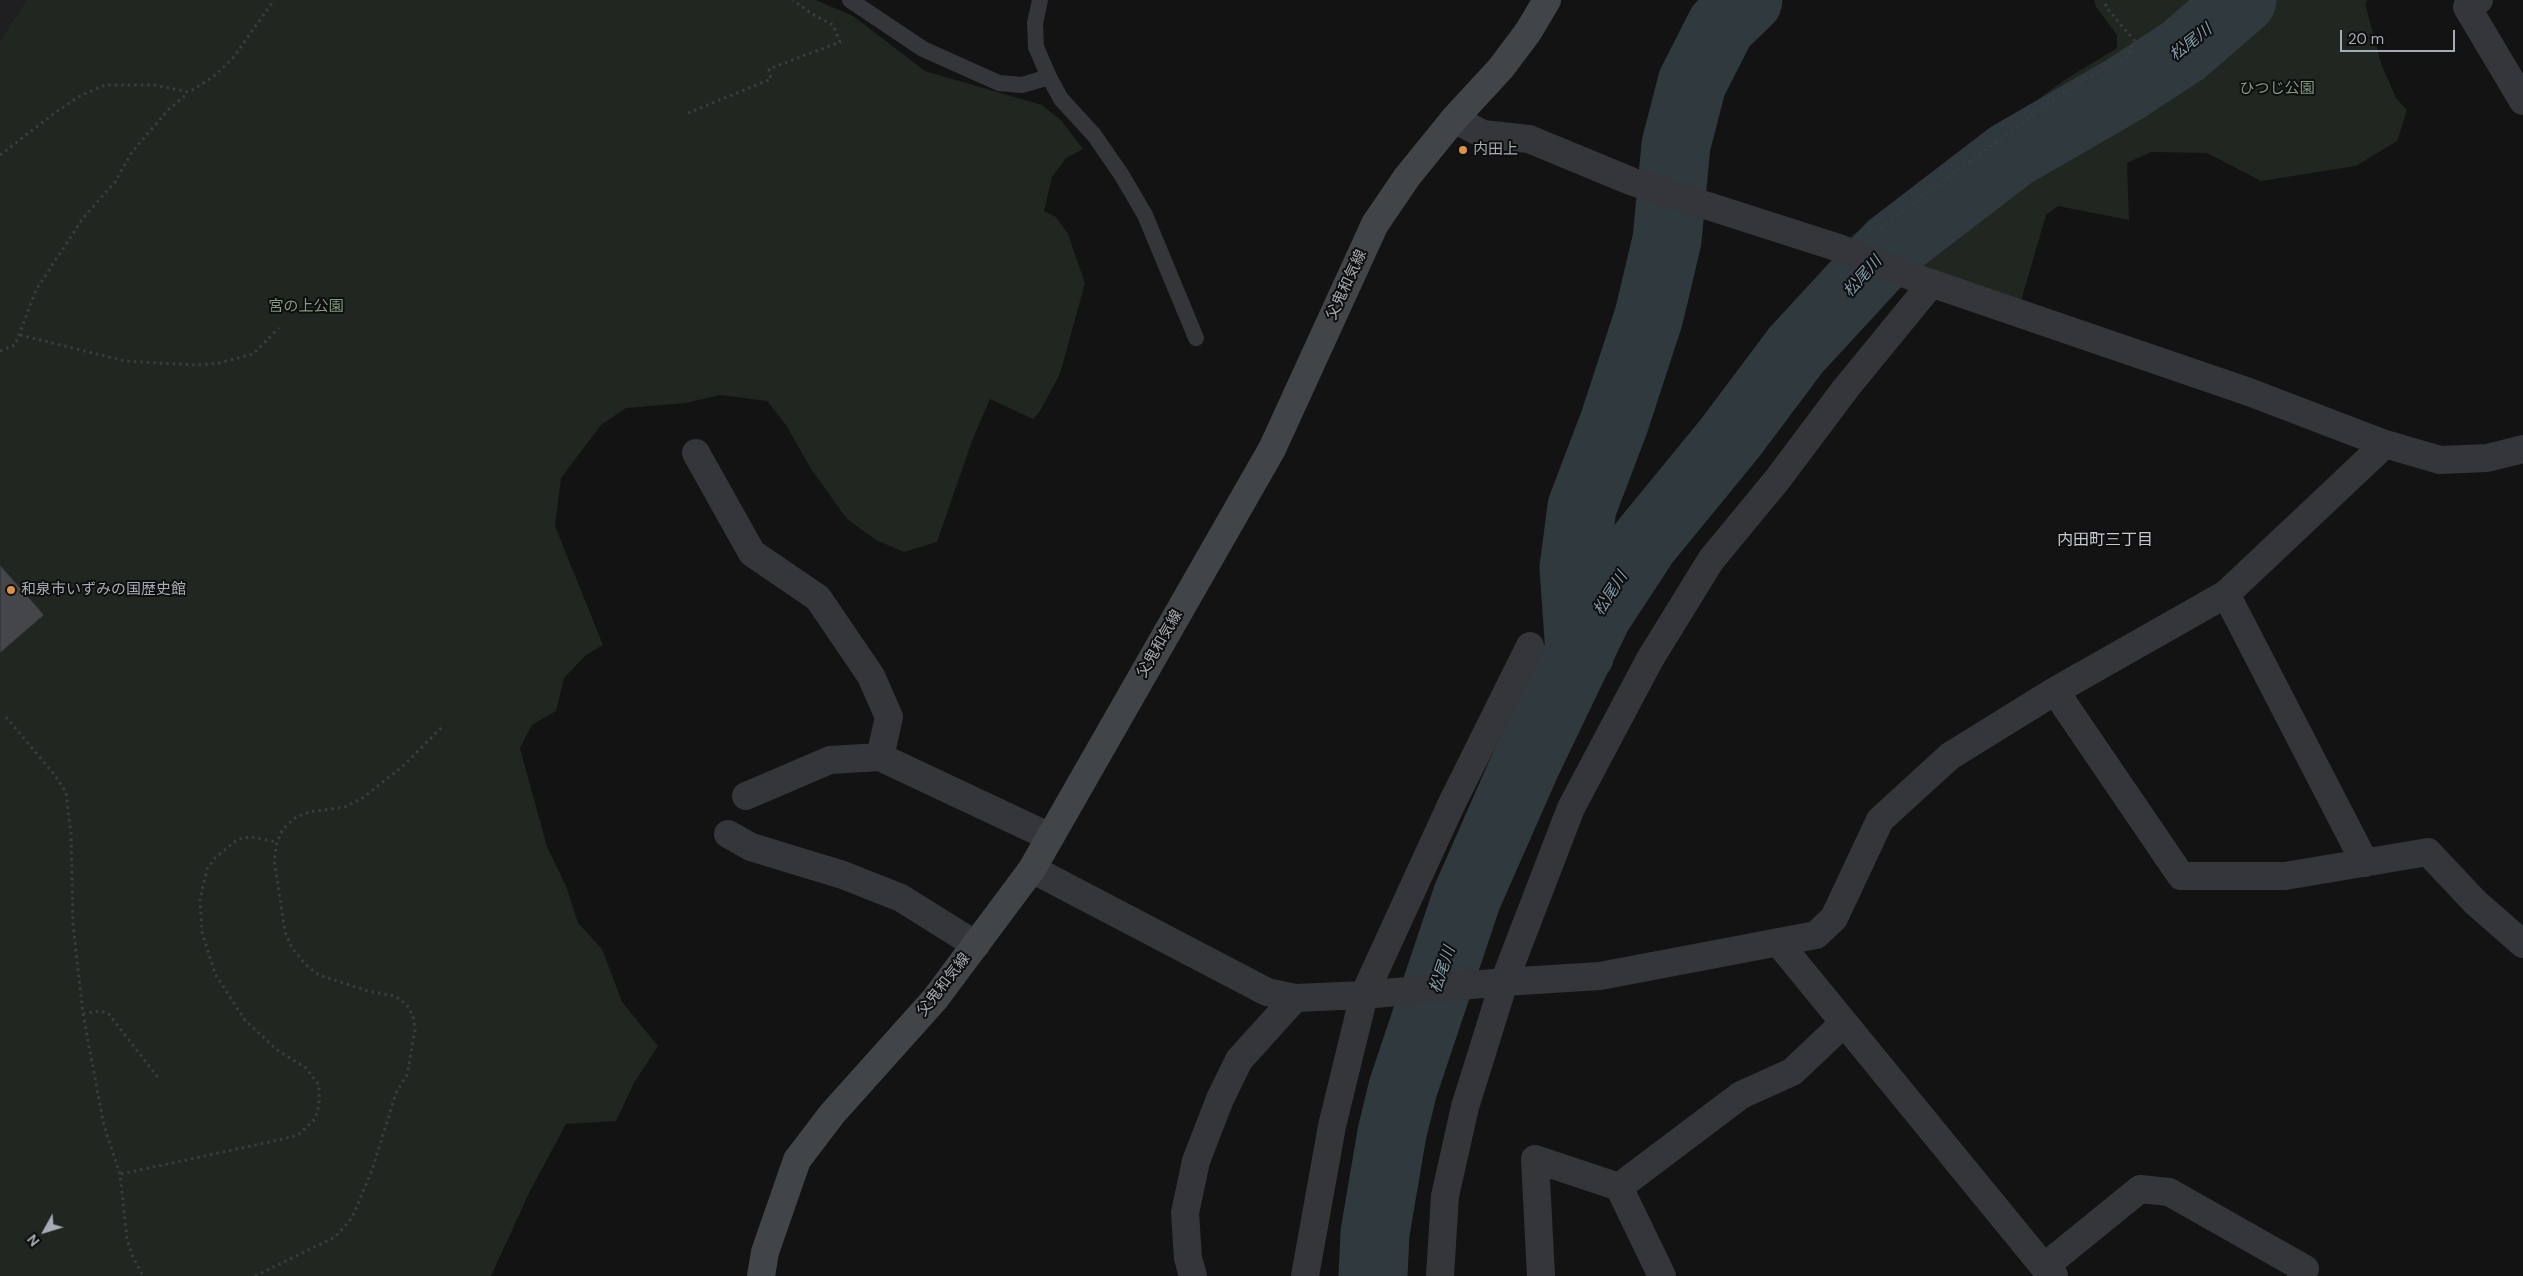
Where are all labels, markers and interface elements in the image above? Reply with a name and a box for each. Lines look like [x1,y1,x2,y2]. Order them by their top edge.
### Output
scale bar [2343,20,2458,52]
water label: 松尾川 [2166,21,2216,65]
text: 20 m [2348,29,2384,49]
park label: ひつじ公園 [2240,80,2314,98]
place label: 内田上 [1473,141,1518,159]
marker: 内田上 [1457,144,1469,156]
street label: 父鬼和気線 [1323,247,1371,323]
water label: 松尾川 [1840,253,1886,301]
park label: 宮の上公園 [269,298,343,316]
district label: 内田町三丁目 [2057,531,2153,551]
water label: 松尾川 [1590,569,1632,619]
place label: 和泉市いずみの国歴史館 [21,581,186,599]
marker: 和泉市いずみの国歴史館 [5,584,17,596]
street label: 父鬼和気線 [1133,607,1187,681]
water label: 松尾川 [1426,944,1460,996]
street label: 父鬼和気線 [914,950,974,1020]
north arrow [20,1206,70,1256]
text: N [23,1231,44,1250]

